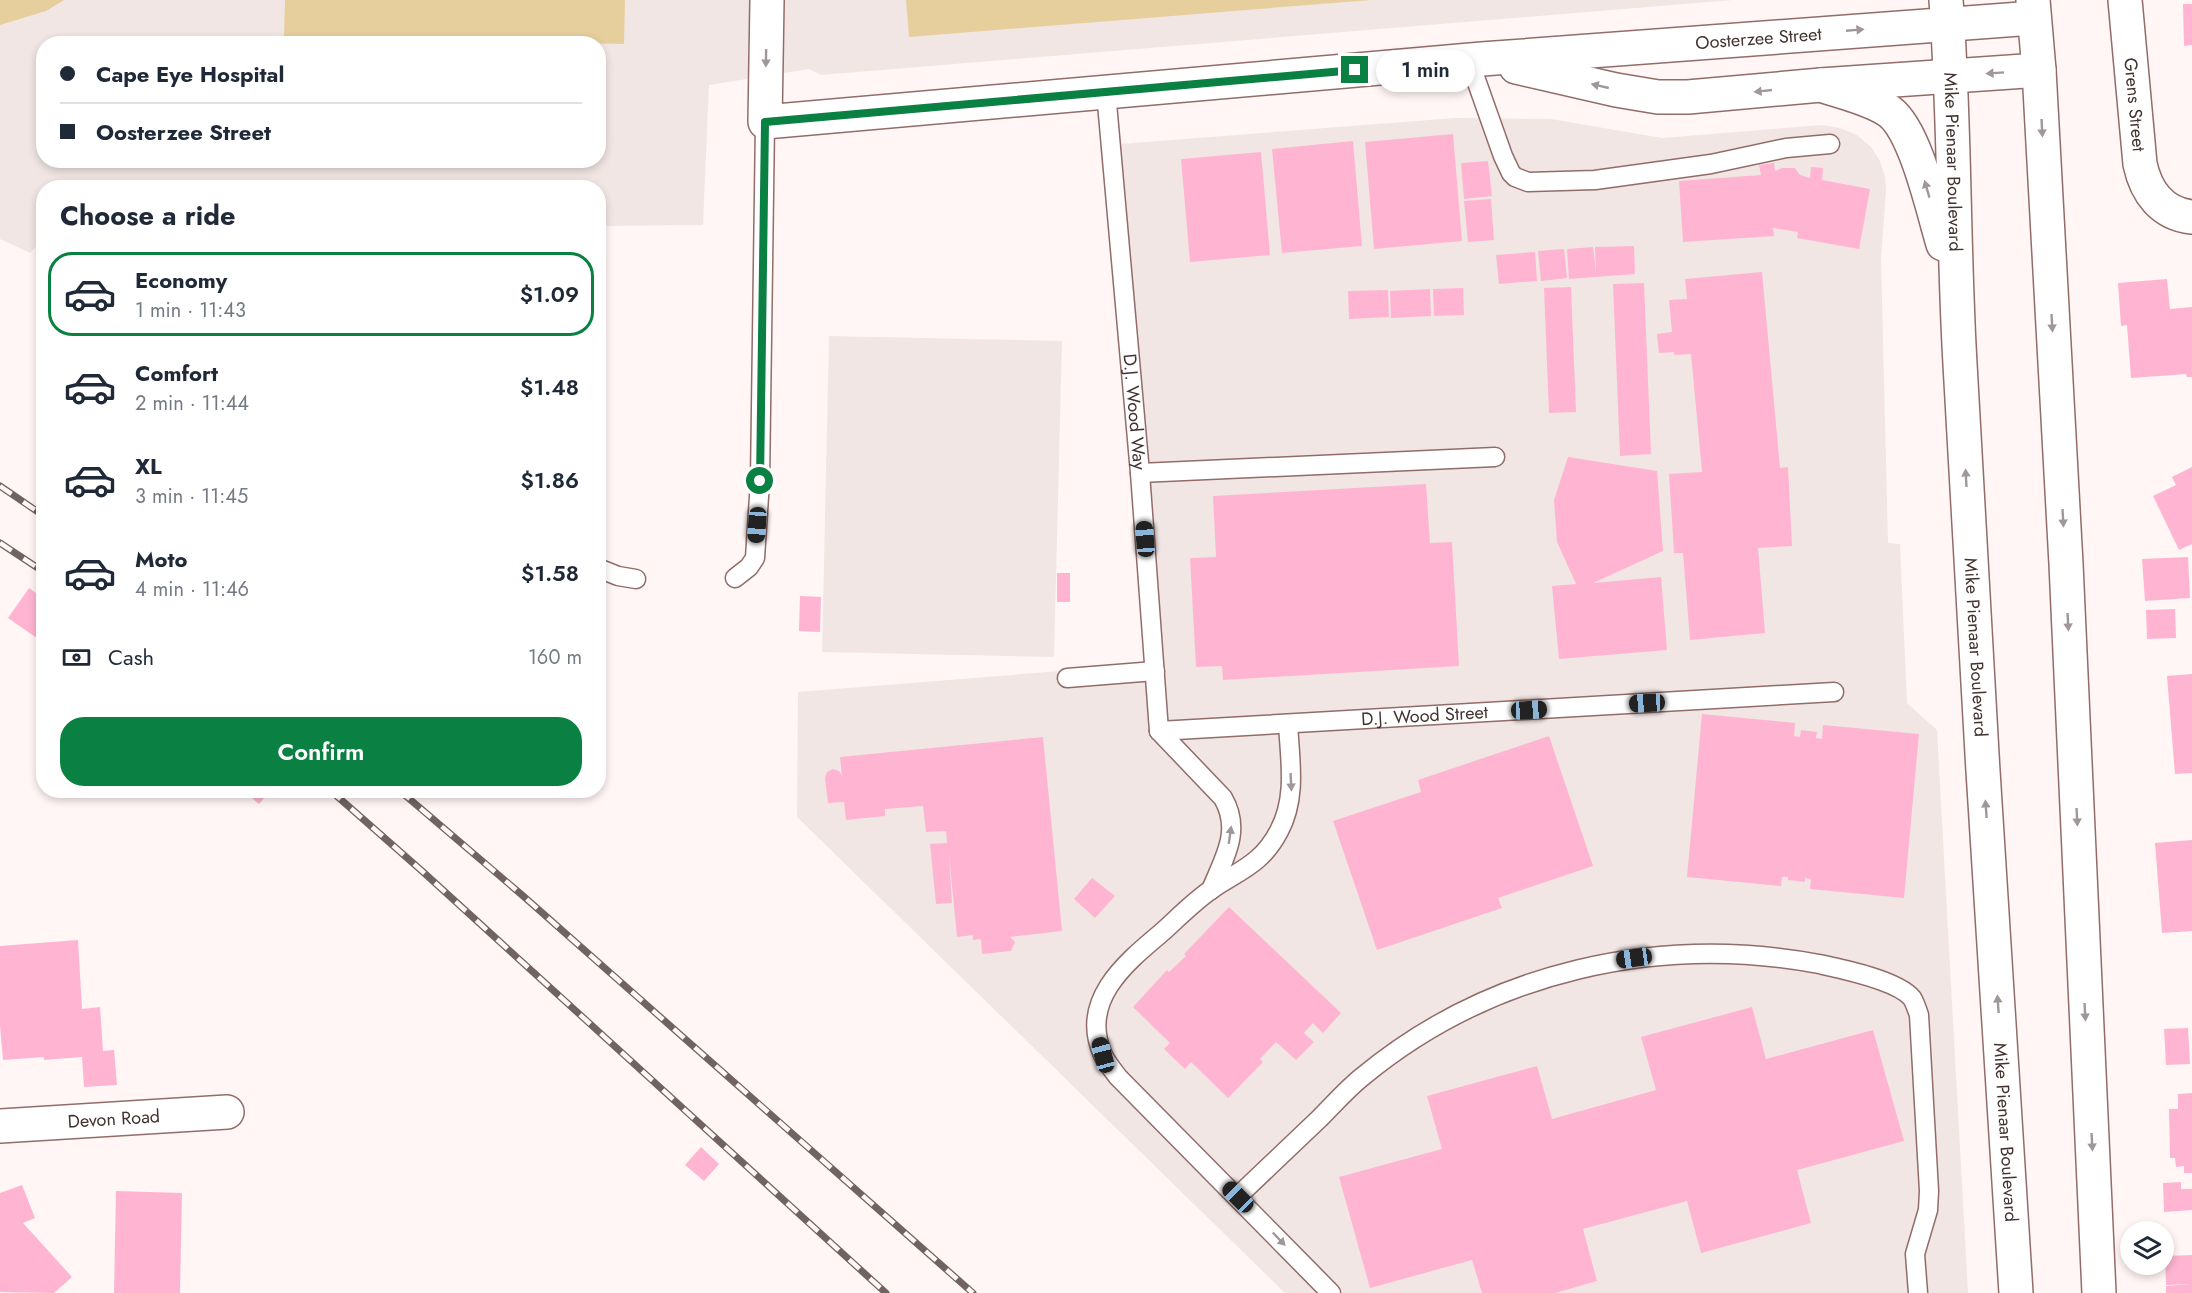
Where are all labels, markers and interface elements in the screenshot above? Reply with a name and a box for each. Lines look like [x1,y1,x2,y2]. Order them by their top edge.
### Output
street label: Oosterzee Street [1694,21,1823,56]
one-way arrow [1846,25,1865,35]
one-way arrow [761,49,771,68]
callout: 1 min [1376,49,1475,91]
route end [1341,56,1368,83]
text: 1 min [1401,56,1450,85]
street label: Grens Street [2117,56,2152,153]
text: Cape Eye Hospital [96,58,284,90]
one-way arrow [1985,68,2004,78]
street label: Mike Pienaar Boulevard [1937,72,1968,252]
one-way arrow [1590,81,1609,90]
one-way arrow [1753,86,1772,96]
text: Oosterzee Street [96,116,271,148]
one-way arrow [2037,119,2046,138]
one-way arrow [1922,180,1931,198]
text: Choose a ride [60,196,235,235]
text: Economy [135,264,227,296]
icon: car [63,267,117,321]
text: $1.09 [520,278,579,310]
text: 1 min · 11:43 [135,296,246,325]
one-way arrow [2048,314,2057,333]
street label: D.J. Wood Way [1116,353,1153,471]
text: Comfort [135,357,218,389]
icon: car [63,360,117,414]
text: $1.48 [520,371,579,403]
text: 2 min · 11:44 [135,389,249,418]
text: XL [135,450,162,482]
icon: car [63,453,117,507]
text: $1.86 [521,464,579,496]
route start [746,467,773,494]
one-way arrow [1961,468,1970,487]
text: 3 min · 11:45 [135,482,248,511]
car [747,506,767,544]
one-way arrow [2059,508,2068,527]
car [1135,520,1155,558]
text: Moto [135,543,188,575]
icon: car [63,546,117,600]
text: $1.58 [521,557,579,589]
street label: Mike Pienaar Boulevard [1958,557,1994,738]
text: 4 min · 11:46 [135,575,249,604]
one-way arrow [2064,613,2073,632]
icon: cash [60,641,93,674]
text: Cash [108,641,154,673]
text: 160 m [528,643,582,672]
car [1629,693,1665,713]
street label: D.J. Wood Street [1360,699,1489,732]
car [1511,700,1547,720]
button: Confirm [60,717,582,786]
one-way arrow [1286,773,1295,792]
one-way arrow [1981,800,1990,819]
one-way arrow [2072,807,2081,826]
one-way arrow [1226,825,1235,844]
car [1615,947,1653,969]
one-way arrow [1993,995,2002,1014]
one-way arrow [2081,1002,2090,1021]
car [1090,1035,1116,1075]
street label: Mike Pienaar Boulevard [1987,1042,2024,1223]
street label: Devon Road [67,1103,161,1135]
one-way arrow [2087,1133,2096,1152]
car [1219,1178,1257,1216]
map controls [2120,1221,2174,1275]
button: layers [2120,1221,2174,1275]
one-way arrow [1271,1231,1285,1245]

